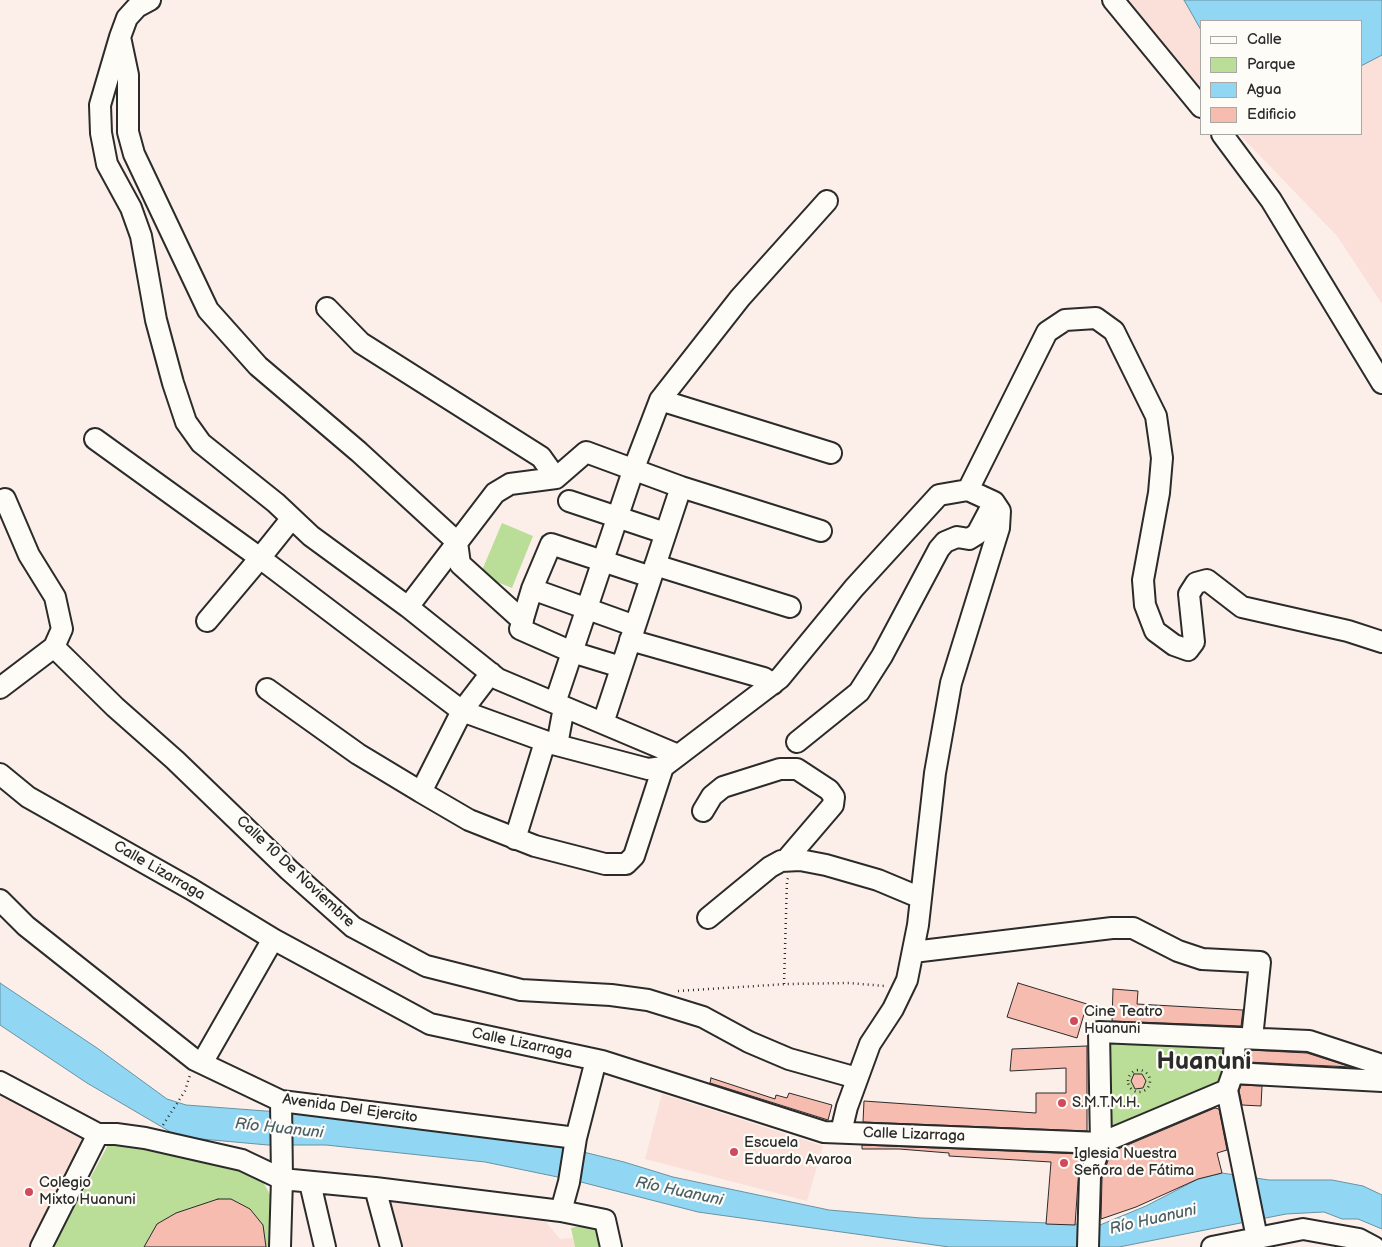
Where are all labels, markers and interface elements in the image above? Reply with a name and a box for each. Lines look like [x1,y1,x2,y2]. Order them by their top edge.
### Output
legend [1200,20,1362,135]
text: Calle [1247,30,1282,49]
text: Parque [1247,55,1295,74]
text: Agua [1247,80,1281,99]
text: Edificio [1247,105,1296,124]
street label: Calle 10 De Noviembre [232,812,358,932]
street label: Calle Lizarraga [110,838,208,904]
place label: Cine Teatro Huanuni [1084,1003,1163,1038]
marker: Cine Teatro Huanuni [1068,1015,1080,1027]
street label: Calle Lizarraga [470,1025,574,1063]
district label: Huanuni [1157,1048,1251,1078]
street label: Avenida Del Ejercito [281,1091,419,1127]
place label: S.M.T.M.H. [1072,1094,1140,1112]
marker: S.M.T.M.H. [1056,1097,1068,1109]
water label: Río Huanuni [234,1115,324,1143]
street label: Calle Lizarraga [862,1124,966,1146]
place label: Escuela Eduardo Avaroa [744,1134,852,1169]
place label: Iglesia Nuestra Señora de Fátima [1074,1145,1194,1180]
marker: Escuela Eduardo Avaroa [728,1146,740,1158]
marker: Iglesia Nuestra Señora de Fátima [1058,1157,1070,1169]
water label: Río Huanuni [634,1173,724,1211]
place label: Colegio Mixto Huanuni [39,1174,136,1209]
marker: Colegio Mixto Huanuni [23,1186,35,1198]
water label: Río Huanuni [1108,1201,1198,1239]

